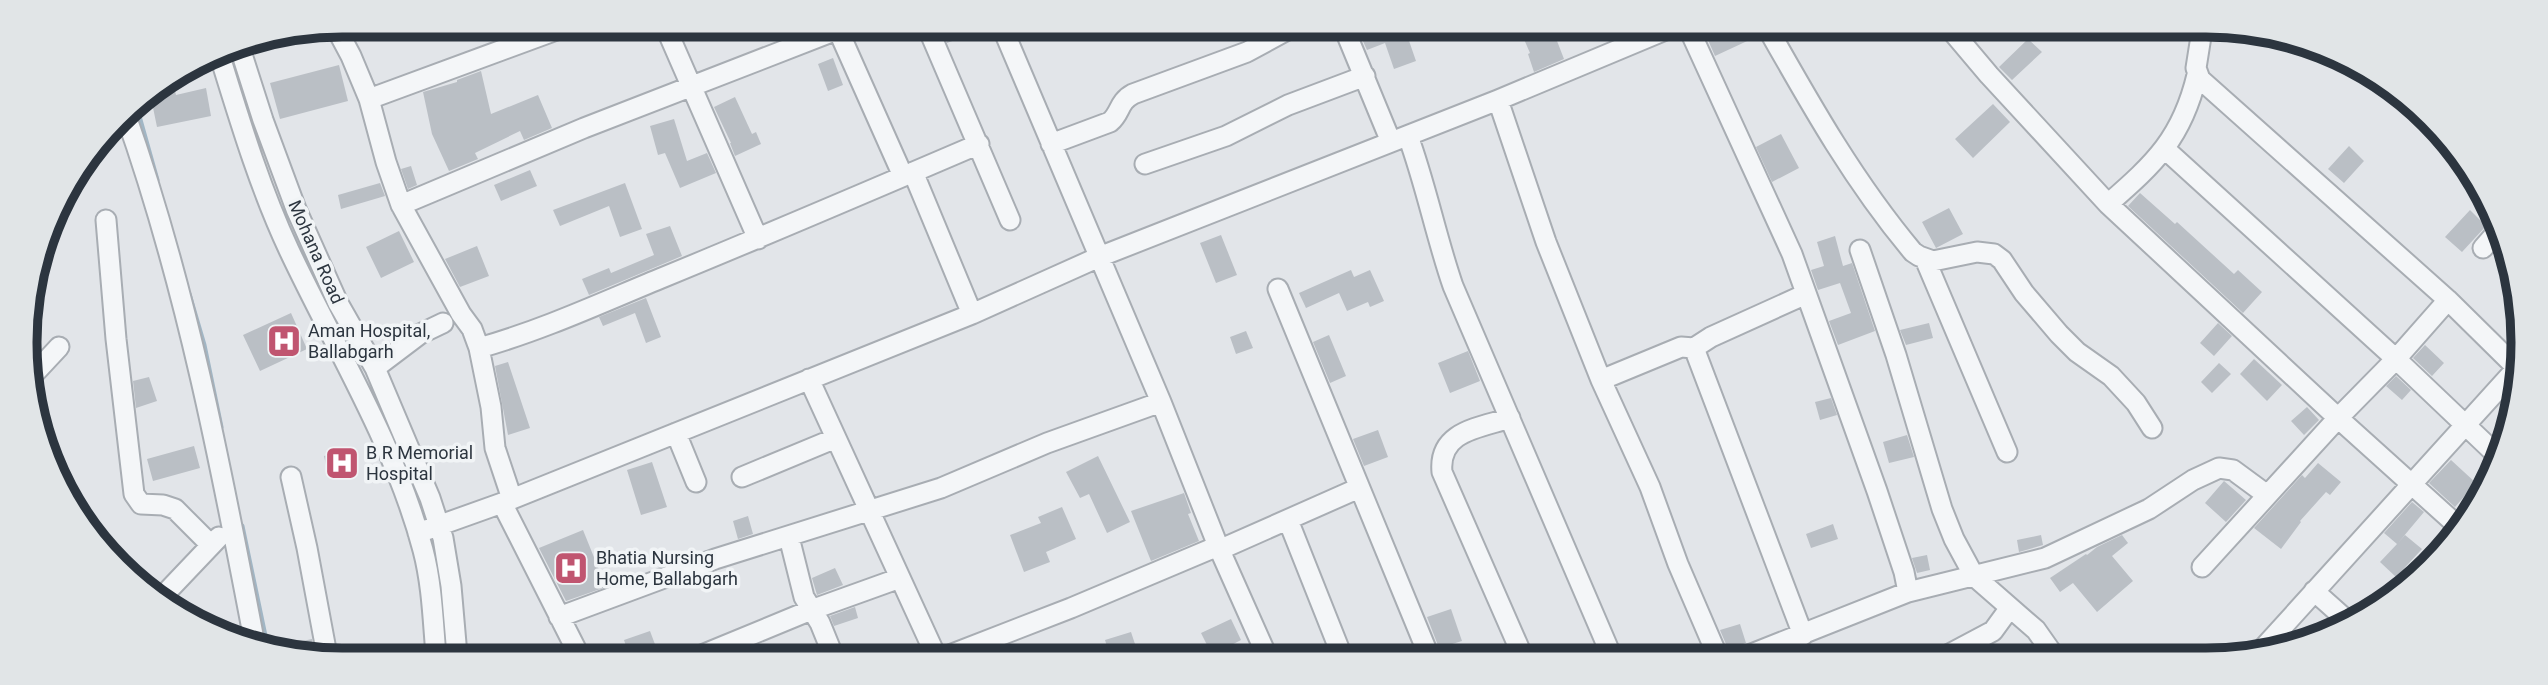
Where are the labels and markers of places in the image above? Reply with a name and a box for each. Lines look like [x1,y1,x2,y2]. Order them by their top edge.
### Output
place label: Aman Hospital, Ballabgarh [308,320,430,362]
hospital icon: Aman Hospital, Ballabgarh [265,322,303,360]
place label: B R Memorial Hospital [366,442,473,484]
hospital icon: B R Memorial Hospital [323,444,361,482]
place label: Bhatia Nursing Home, Ballabgarh [596,547,738,589]
hospital icon: Bhatia Nursing Home, Ballabgarh [552,549,590,587]

